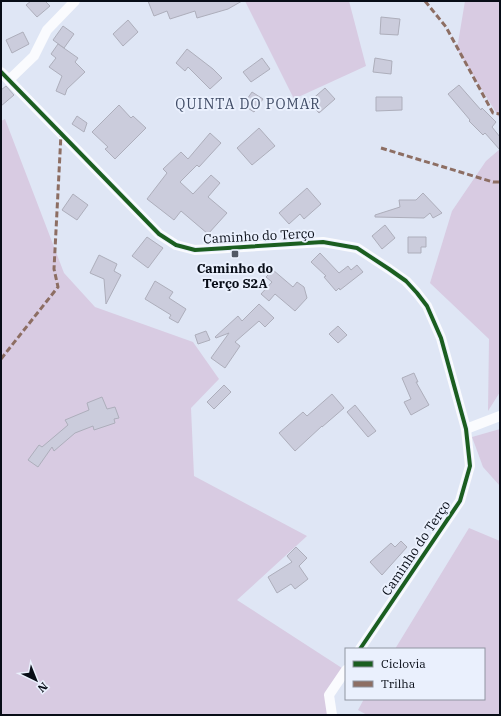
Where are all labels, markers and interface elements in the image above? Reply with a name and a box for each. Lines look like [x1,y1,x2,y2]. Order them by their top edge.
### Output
district label: QUINTA DO POMAR [175,95,321,113]
street label: Caminho do Terço [203,225,315,247]
marker: Caminho do Terço S2A [230,249,240,259]
place label: Caminho do Terço S2A [197,260,274,292]
street label: Caminho do Terço [378,497,454,599]
legend [345,648,485,700]
text: Ciclovia [381,656,426,671]
north arrow [16,660,56,700]
text: Trilha [381,676,416,691]
text: N [35,679,51,696]

